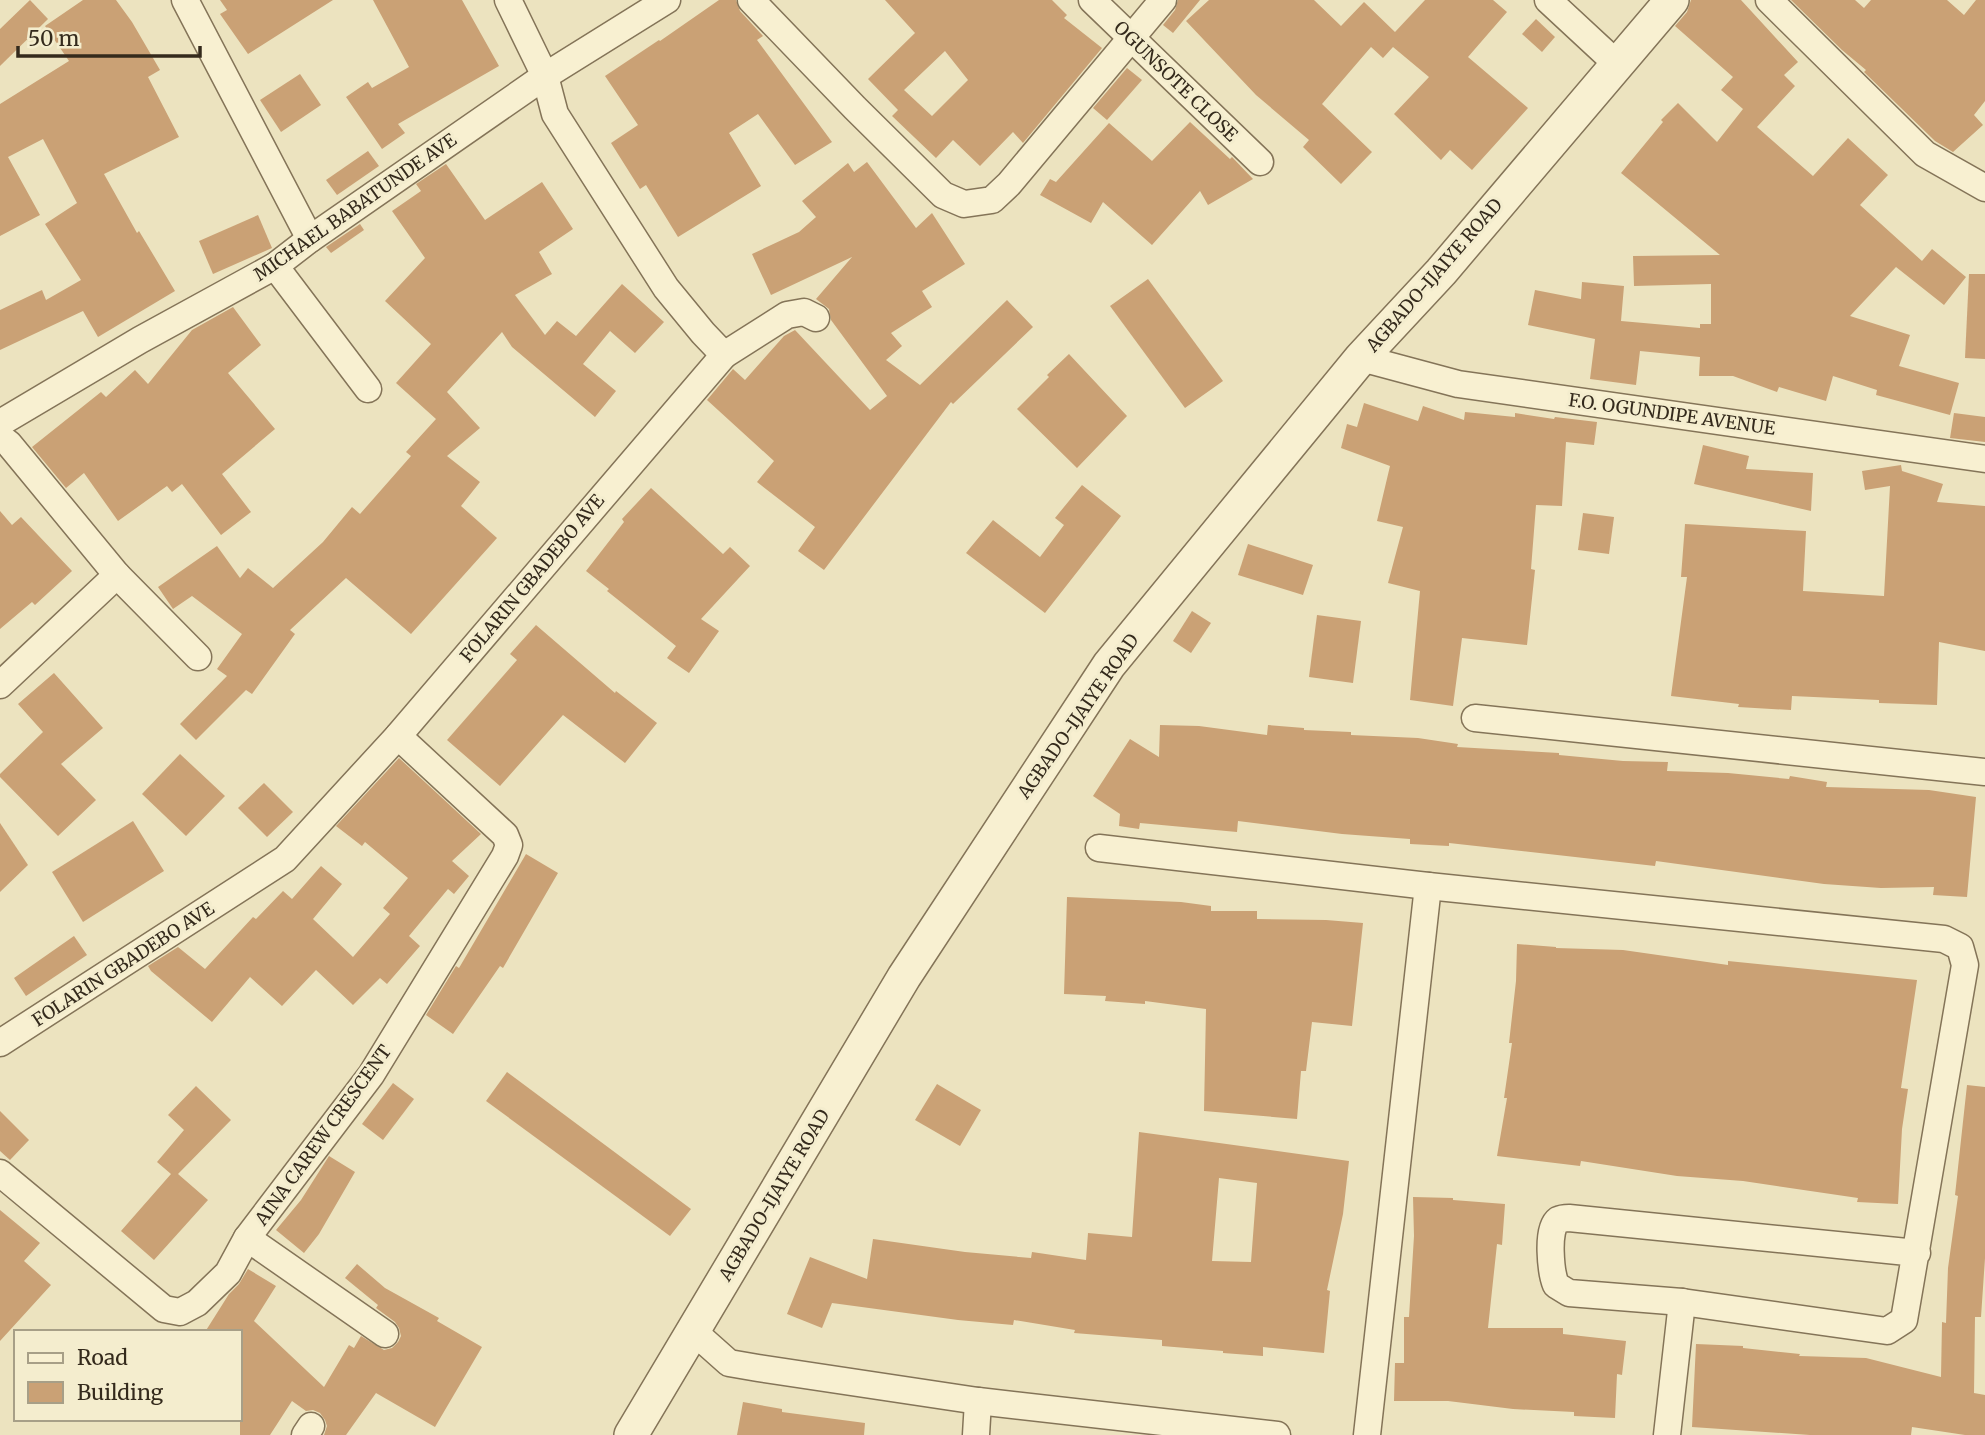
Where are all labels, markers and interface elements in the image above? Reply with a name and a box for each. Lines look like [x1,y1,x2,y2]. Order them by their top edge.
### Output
scale bar [18,14,200,58]
street label: OGUNSOTE CLOSE [1109,16,1243,146]
text: 50 m [28,25,79,52]
street label: MICHAEL BABATUNDE AVE [249,128,461,286]
street label: AGBADO-IJAIYE ROAD [1360,193,1507,357]
street label: F.O. OGUNDIPE AVENUE [1567,388,1777,440]
street label: FOLARIN GBADEBO AVE [455,489,609,667]
street label: AGBADO-IJAIYE ROAD [1012,629,1144,804]
street label: FOLARIN GBADEBO AVE [28,896,219,1031]
street label: AINA CAREW CRESCENT [249,1040,397,1231]
street label: AGBADO-IJAIYE ROAD [713,1105,834,1286]
legend [14,1330,242,1421]
text: Road [77,1344,128,1371]
text: Building [77,1379,164,1406]

